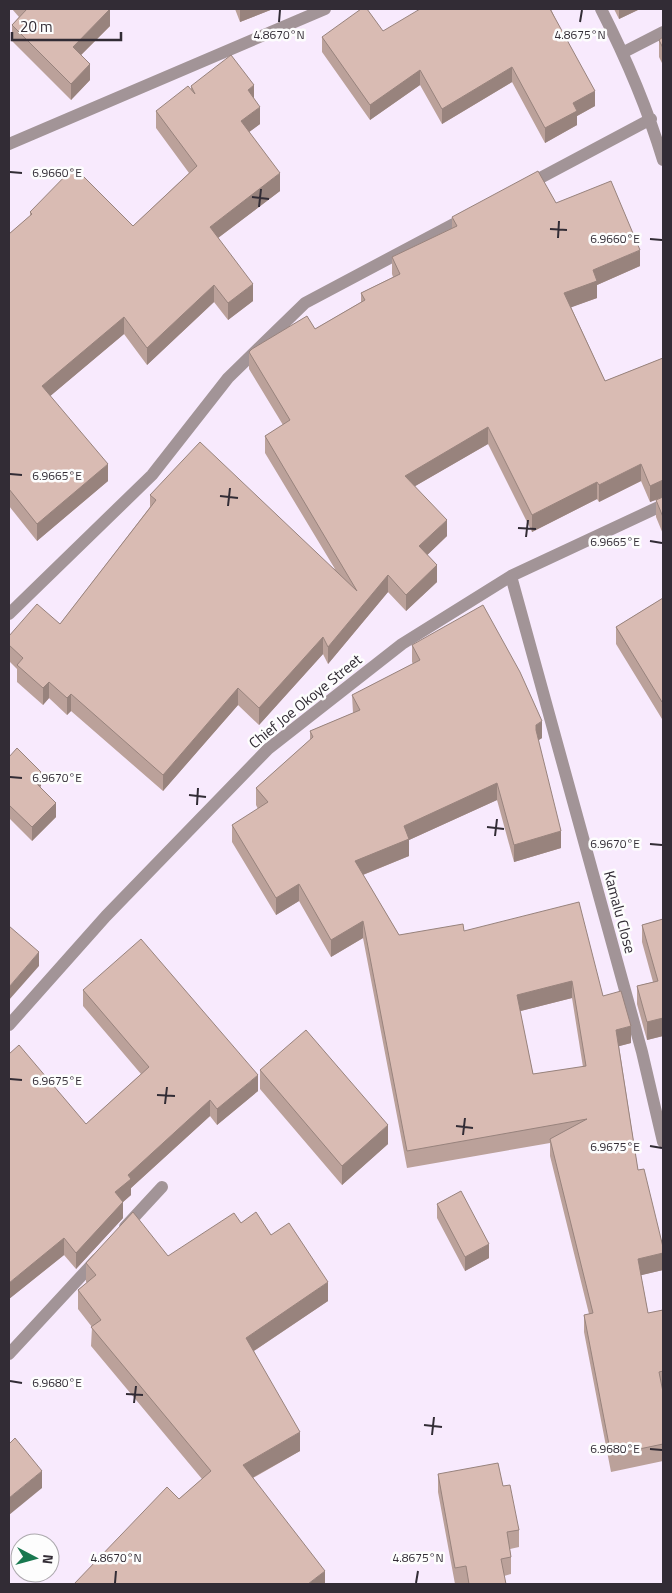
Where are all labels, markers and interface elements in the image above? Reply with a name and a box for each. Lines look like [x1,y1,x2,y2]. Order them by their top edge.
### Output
scale bar [12,10,121,42]
text: 20 m [20,15,53,38]
text: 4.8670°N [253,25,305,44]
text: 4.8675°N [554,25,606,44]
text: 6.9660°E [32,163,82,182]
text: 6.9660°E [590,229,640,248]
text: 6.9665°E [32,466,82,485]
text: 6.9665°E [590,532,640,551]
street label: Chief Joe Okoye Street [243,648,367,754]
text: 6.9670°E [32,768,82,787]
text: 6.9670°E [590,834,640,853]
street label: Kamalu Close [598,868,642,956]
text: 6.9675°E [32,1071,82,1090]
text: 6.9675°E [590,1137,640,1156]
text: 6.9680°E [32,1373,82,1392]
text: 6.9680°E [590,1439,640,1458]
north arrow [10,1533,60,1583]
text: 4.8670°N [90,1548,142,1567]
text: 4.8675°N [392,1548,444,1567]
text: N [37,1553,59,1565]

